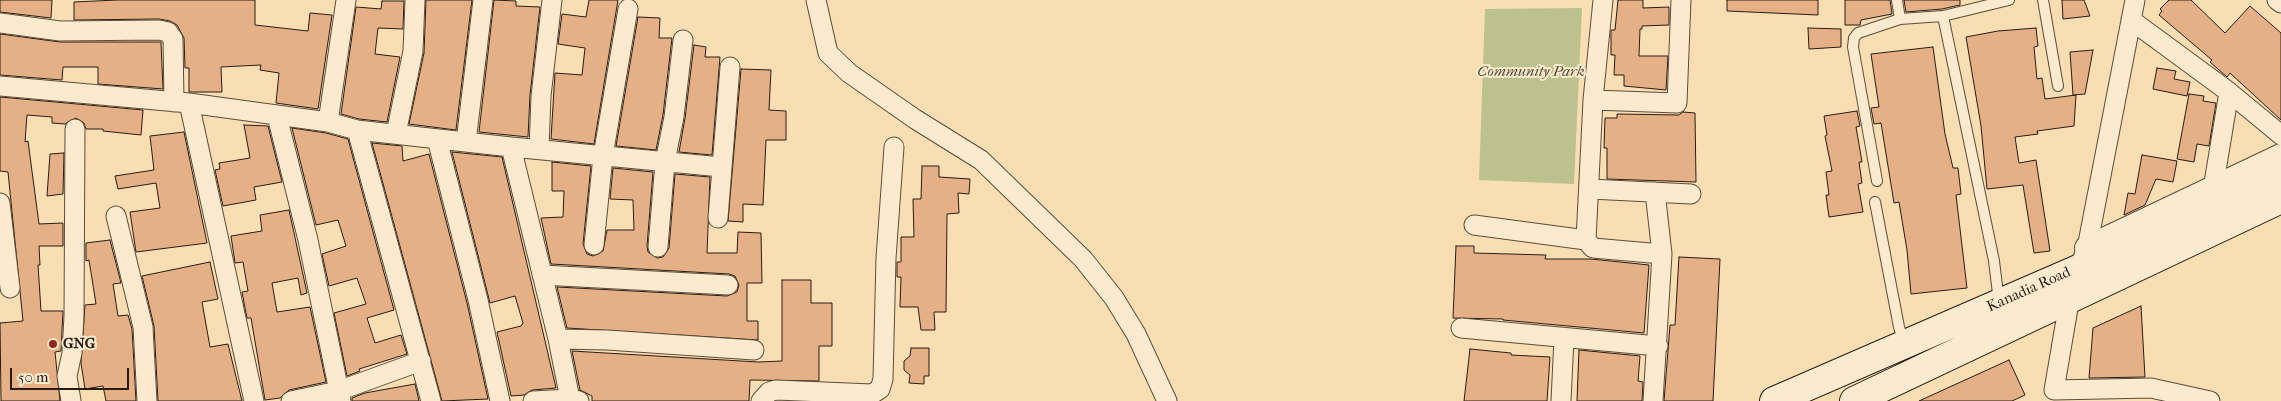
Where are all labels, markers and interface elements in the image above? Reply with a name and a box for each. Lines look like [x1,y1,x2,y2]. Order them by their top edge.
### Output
park label: Community Park [1477,63,1585,81]
street label: Kanadia Road [1984,264,2074,316]
place label: GNG [63,335,95,353]
marker: GNG [47,338,59,350]
scale bar [12,358,131,390]
text: 50 m [18,368,48,386]

